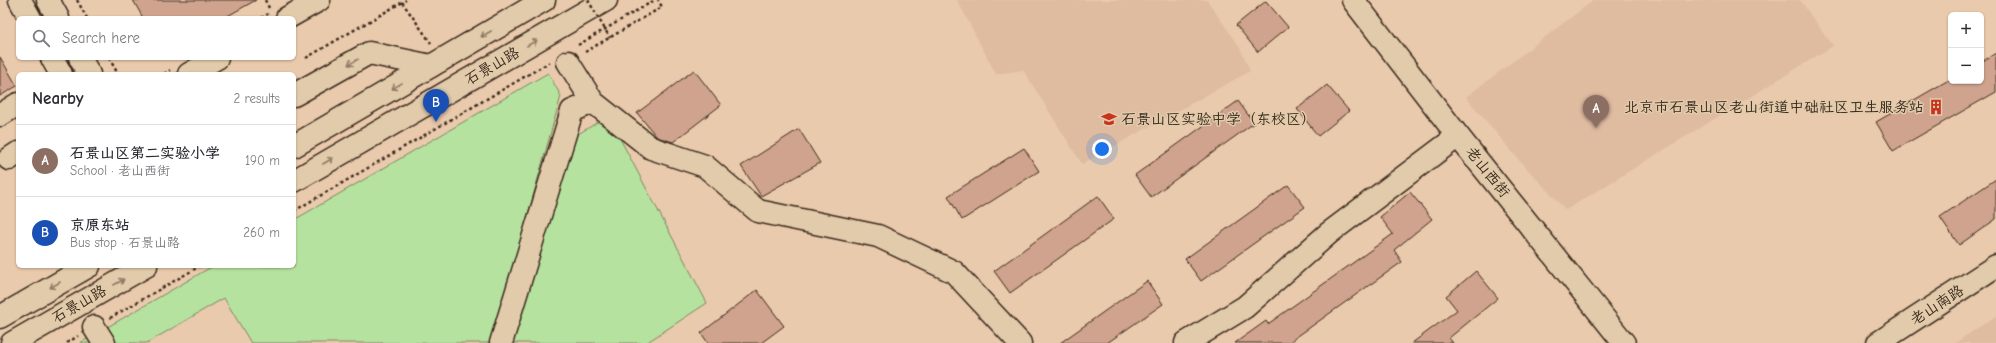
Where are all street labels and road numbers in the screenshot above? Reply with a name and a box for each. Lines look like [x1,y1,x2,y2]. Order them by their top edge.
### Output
street label: 石景山路 [462,43,522,89]
street label: 老山西街 [1462,143,1514,201]
street label: 石景山路 [49,281,109,327]
street label: 老山南路 [1907,281,1967,329]

